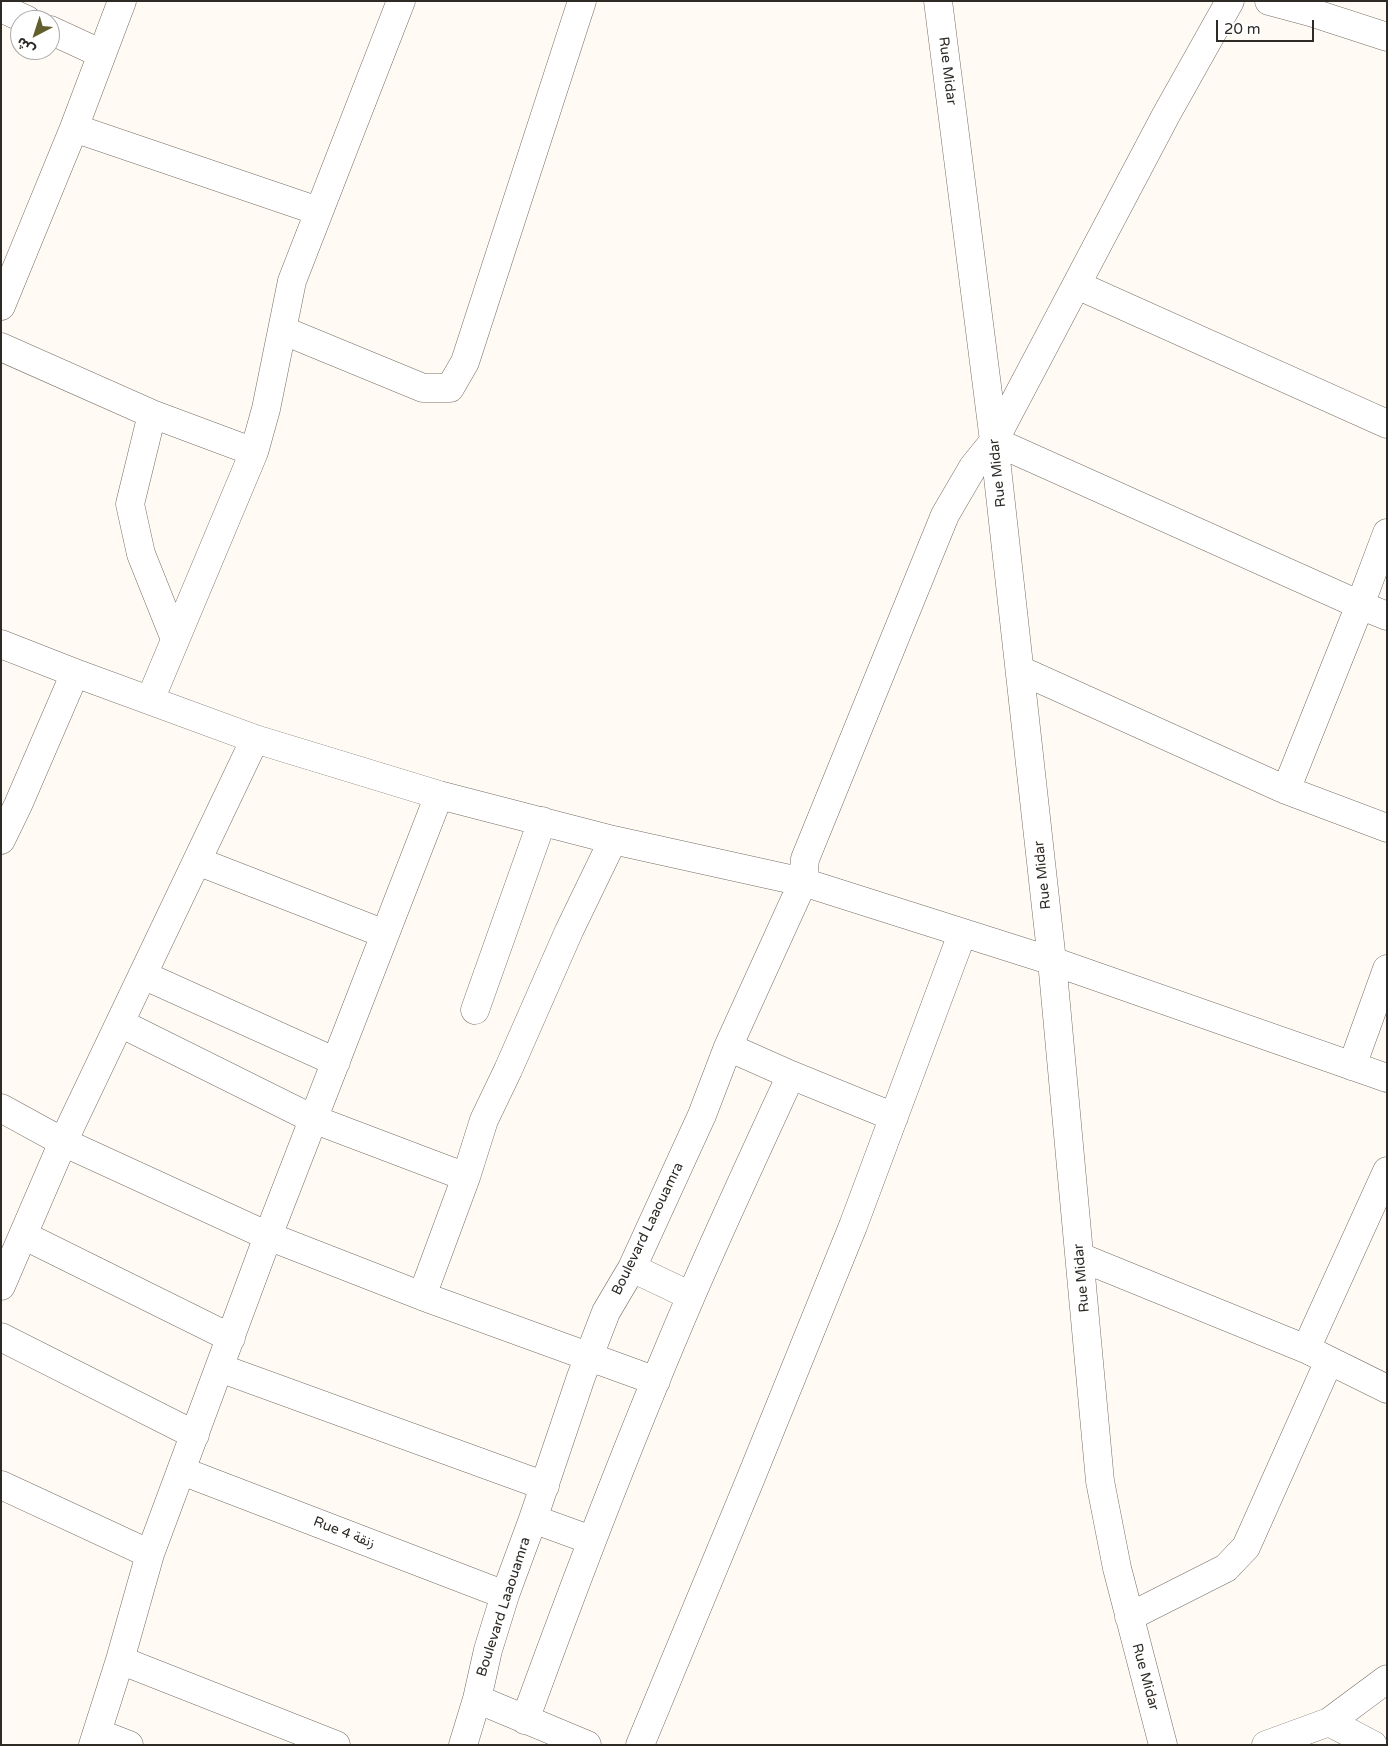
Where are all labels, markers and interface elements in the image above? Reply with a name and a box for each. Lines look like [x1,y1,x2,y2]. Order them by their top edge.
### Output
north arrow [10,10,60,60]
scale bar [1218,10,1316,42]
text: 20 m [1224,20,1261,38]
text: ش [13,33,38,59]
street label: Rue Midar [934,36,960,106]
street label: Rue Midar [986,438,1010,508]
street label: Rue Midar [1031,840,1055,910]
street label: Boulevard Laaouamra [609,1160,687,1298]
street label: Rue Midar [1071,1243,1093,1313]
street label: Rue 4 زنقة [311,1514,377,1552]
street label: Boulevard Laaouamra [474,1535,534,1679]
street label: Rue Midar [1128,1642,1162,1712]

